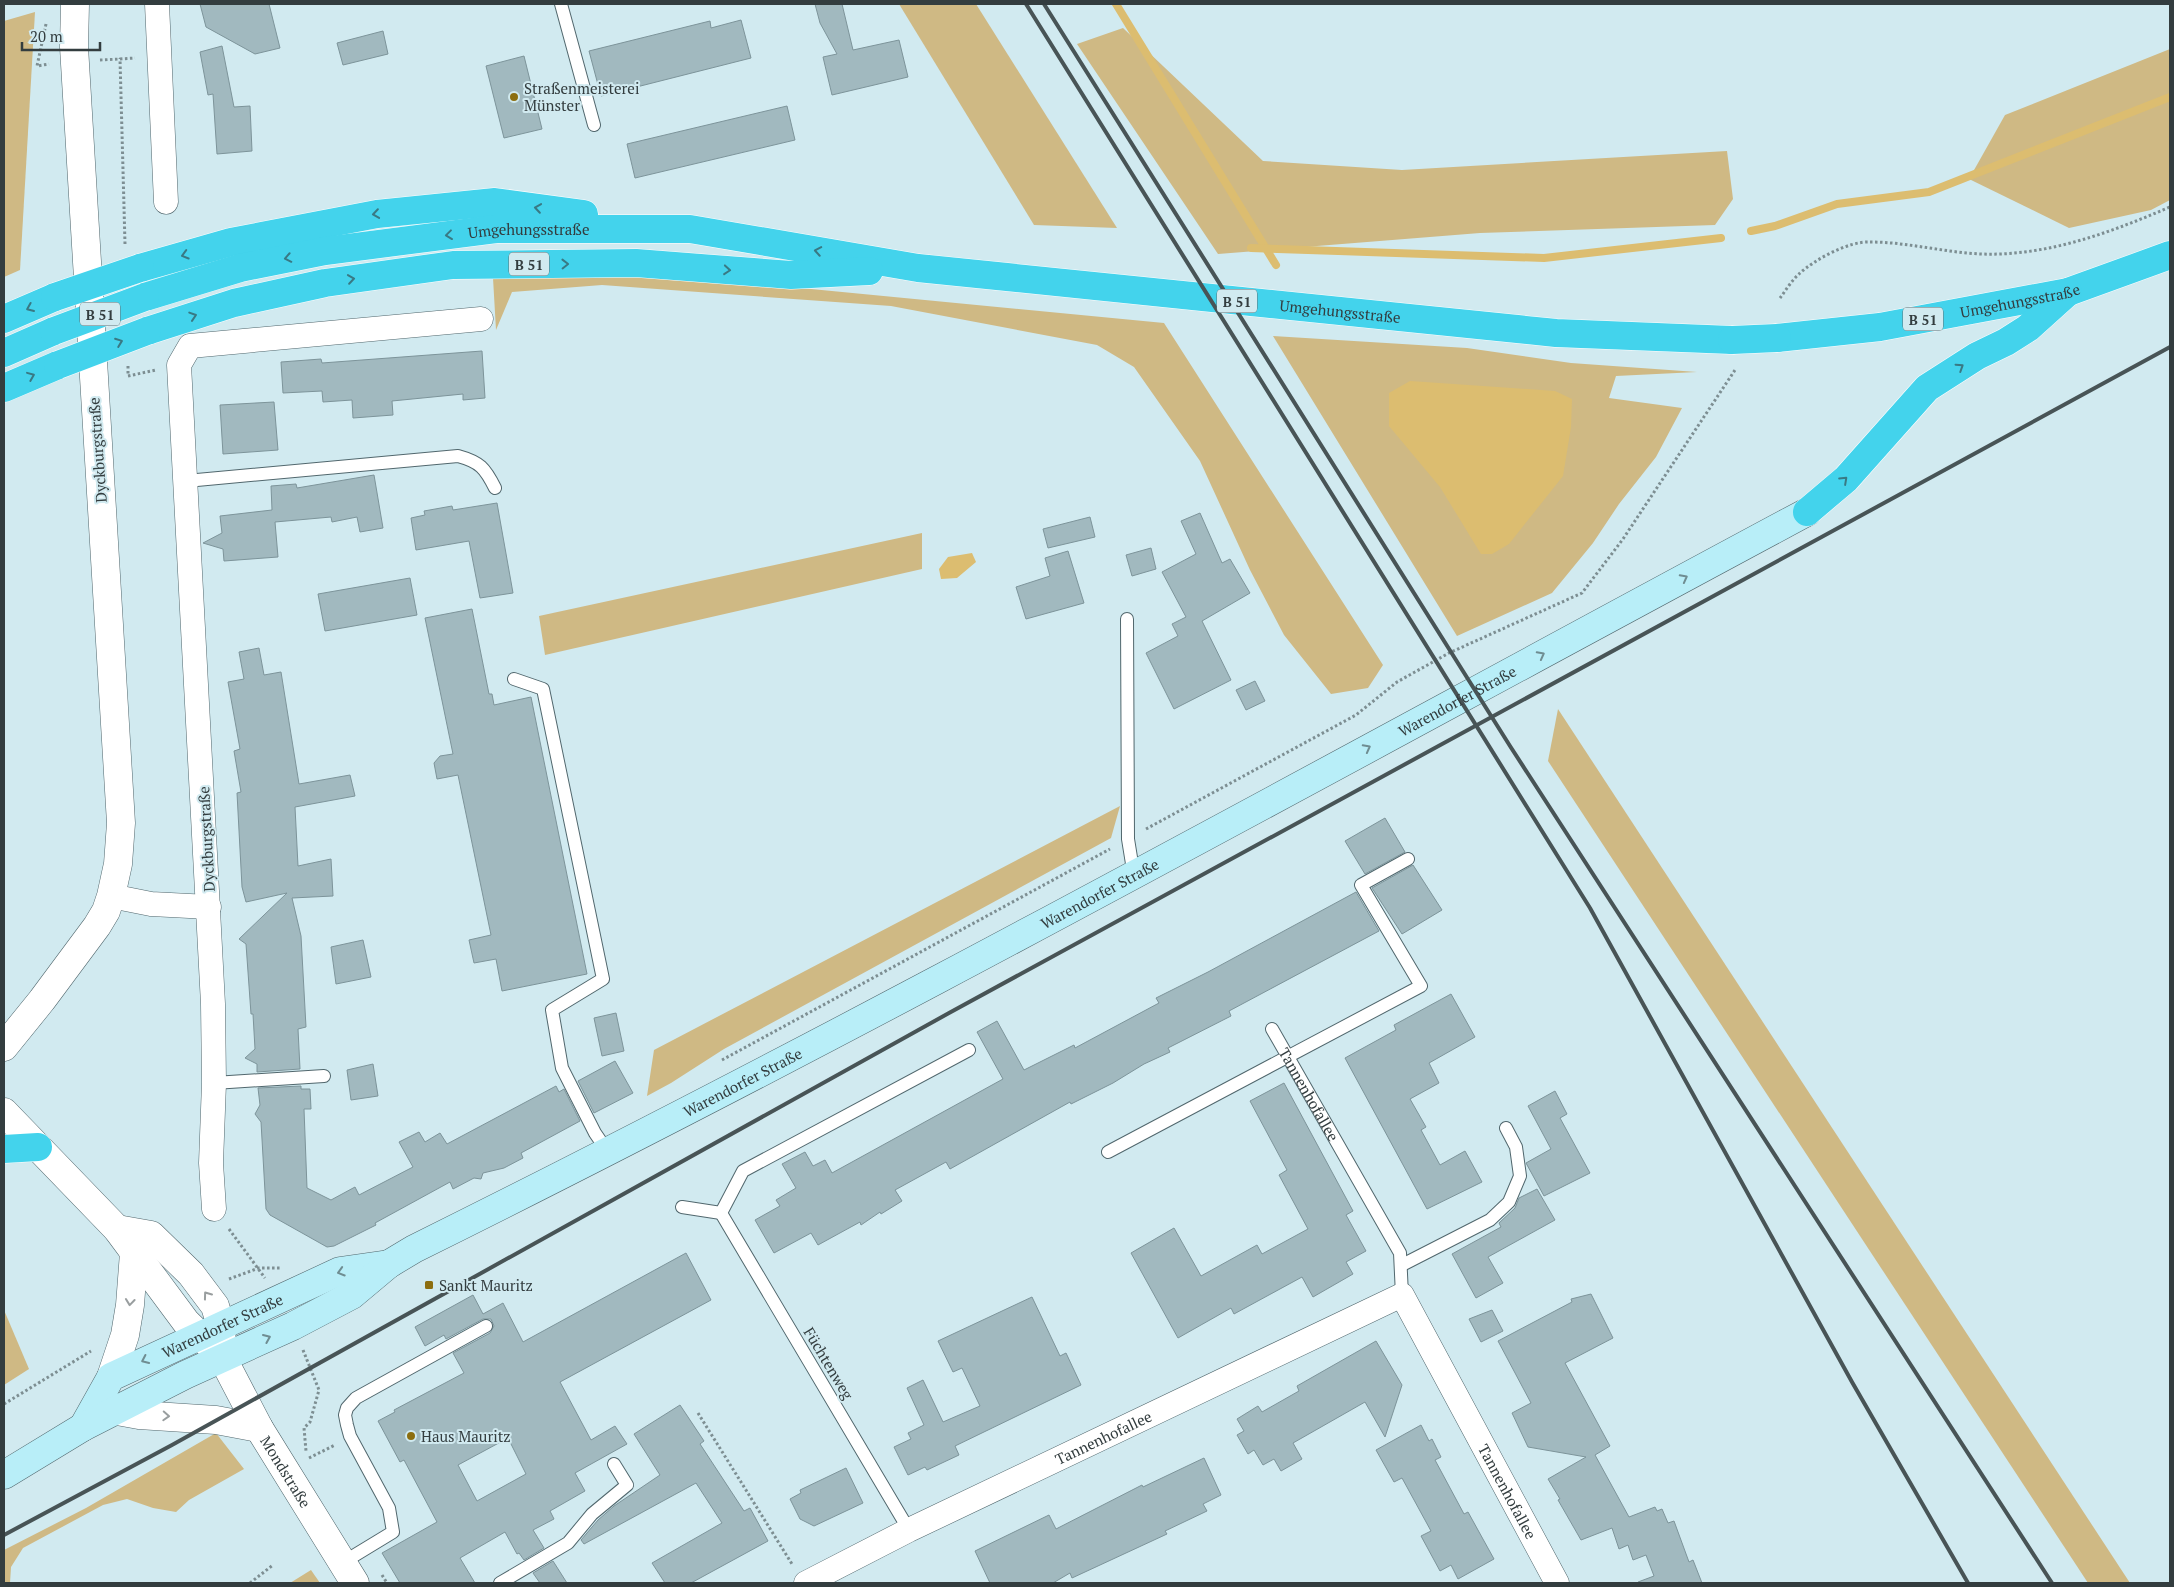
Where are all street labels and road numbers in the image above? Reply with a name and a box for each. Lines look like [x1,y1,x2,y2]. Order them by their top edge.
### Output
street label: Umgehungsstraße [467,219,589,243]
road number: B 51 [509,252,549,276]
street label: Umgehungsstraße [1958,278,2083,322]
road number: B 51 [1217,290,1257,312]
street label: Umgehungsstraße [1278,295,1402,327]
road number: B 51 [80,302,120,326]
road number: B 51 [1903,308,1943,330]
street label: Dyckburgstraße [83,397,111,503]
street label: Warendorfer Straße [1395,661,1519,741]
street label: Dyckburgstraße [193,786,219,892]
street label: Warendorfer Straße [1037,854,1162,933]
street label: Warendorfer Straße [680,1043,805,1121]
street label: Tannenhofallee [1275,1044,1344,1145]
street label: Warendorfer Straße [159,1289,286,1362]
street label: Füchtenweg [800,1323,859,1404]
street label: Tannenhofallee [1052,1406,1155,1469]
street label: Mondstraße [256,1432,316,1511]
street label: Tannenhofallee [1474,1441,1541,1542]

